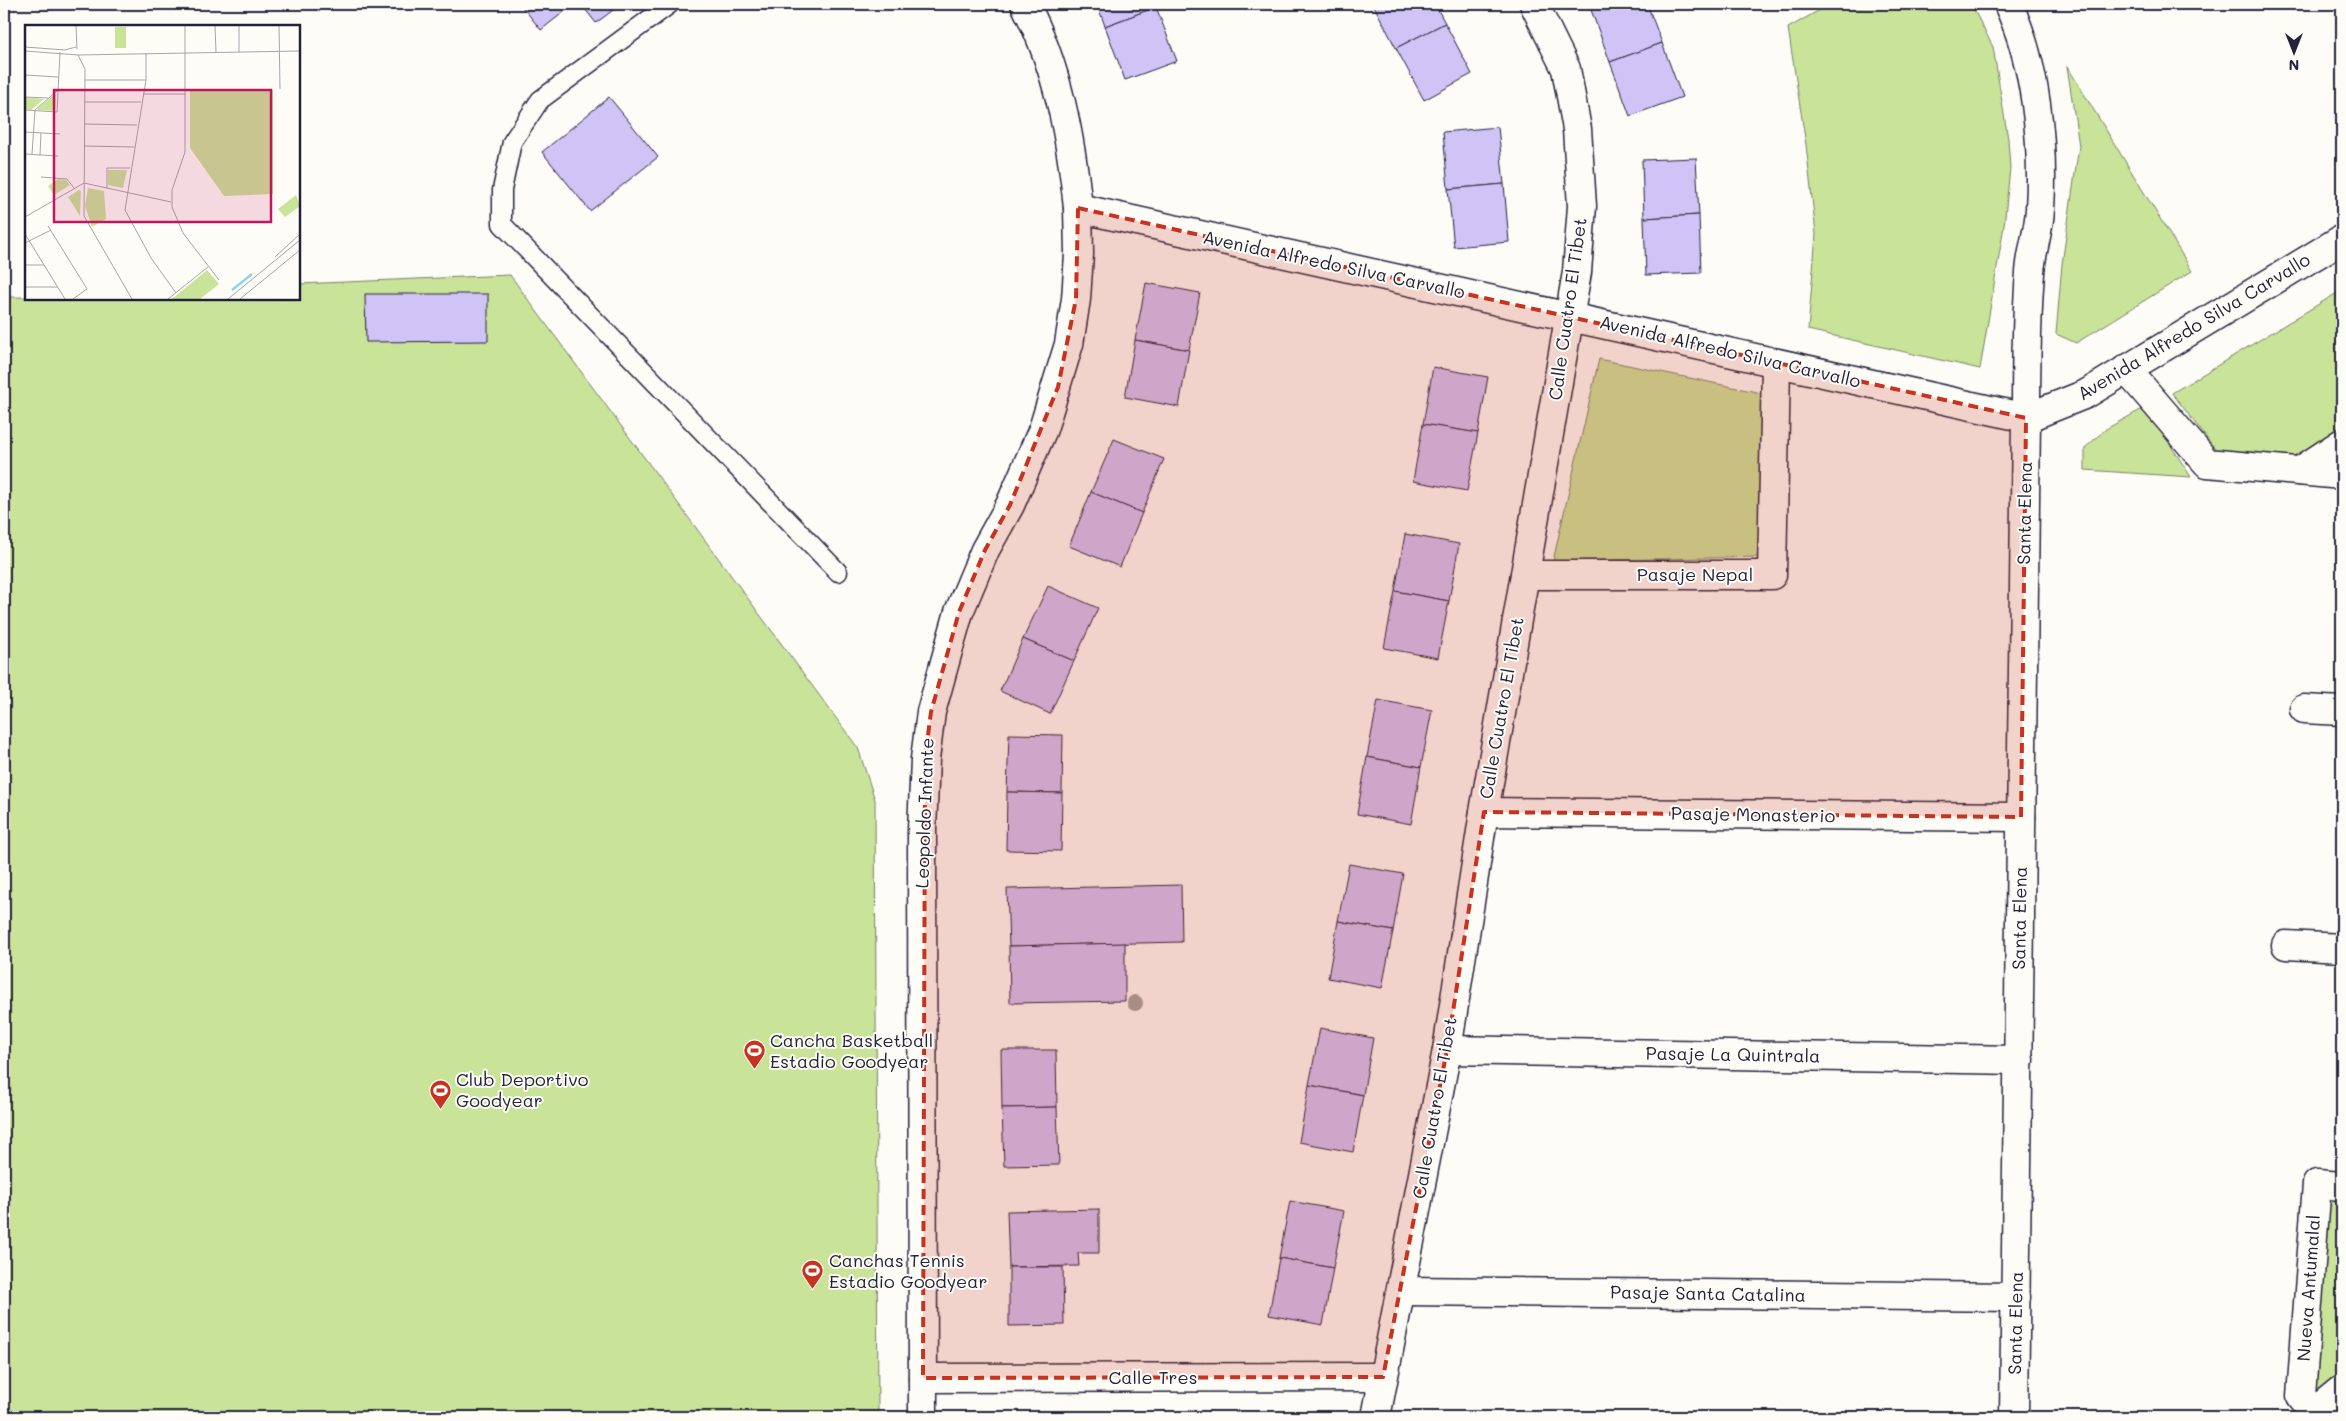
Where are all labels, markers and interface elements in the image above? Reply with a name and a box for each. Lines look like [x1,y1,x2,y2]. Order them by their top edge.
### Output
inset map [25,25,300,300]
north arrow [2268,28,2318,78]
text: N [2289,56,2299,75]
street label: Calle Cuatro El Tibet [1542,216,1592,402]
street label: Avenida Alfredo Silva Carvallo [1201,224,1468,304]
street label: Avenida Alfredo Silva Carvallo [2073,247,2315,405]
street label: Avenida Alfredo Silva Carvallo [1597,309,1864,393]
street label: Santa Elena [2011,461,2037,565]
street label: Pasaje Nepal [1637,562,1753,586]
street label: Calle Cuatro El Tibet [1473,615,1529,800]
street label: Leopoldo Infante [909,737,939,889]
street label: Pasaje Monasterio [1671,801,1836,827]
street label: Santa Elena [2006,866,2032,970]
street label: Calle Cuatro El Tibet [1406,1015,1462,1200]
place label: Cancha Basketball Estadio Goodyear [770,1028,933,1073]
sports icon: Cancha Basketball Estadio Goodyear [742,1039,766,1070]
street label: Pasaje La Quintrala [1645,1040,1821,1068]
place label: Club Deportivo Goodyear [456,1067,589,1112]
sports icon: Club Deportivo Goodyear [428,1078,452,1109]
street label: Nueva Antumalal [2291,1214,2325,1362]
place label: Canchas Tennis Estadio Goodyear [829,1248,987,1293]
sports icon: Canchas Tennis Estadio Goodyear [801,1259,825,1290]
street label: Santa Elena [2002,1271,2028,1375]
street label: Pasaje Santa Catalina [1610,1279,1806,1307]
street label: Calle Tres [1109,1365,1197,1389]

